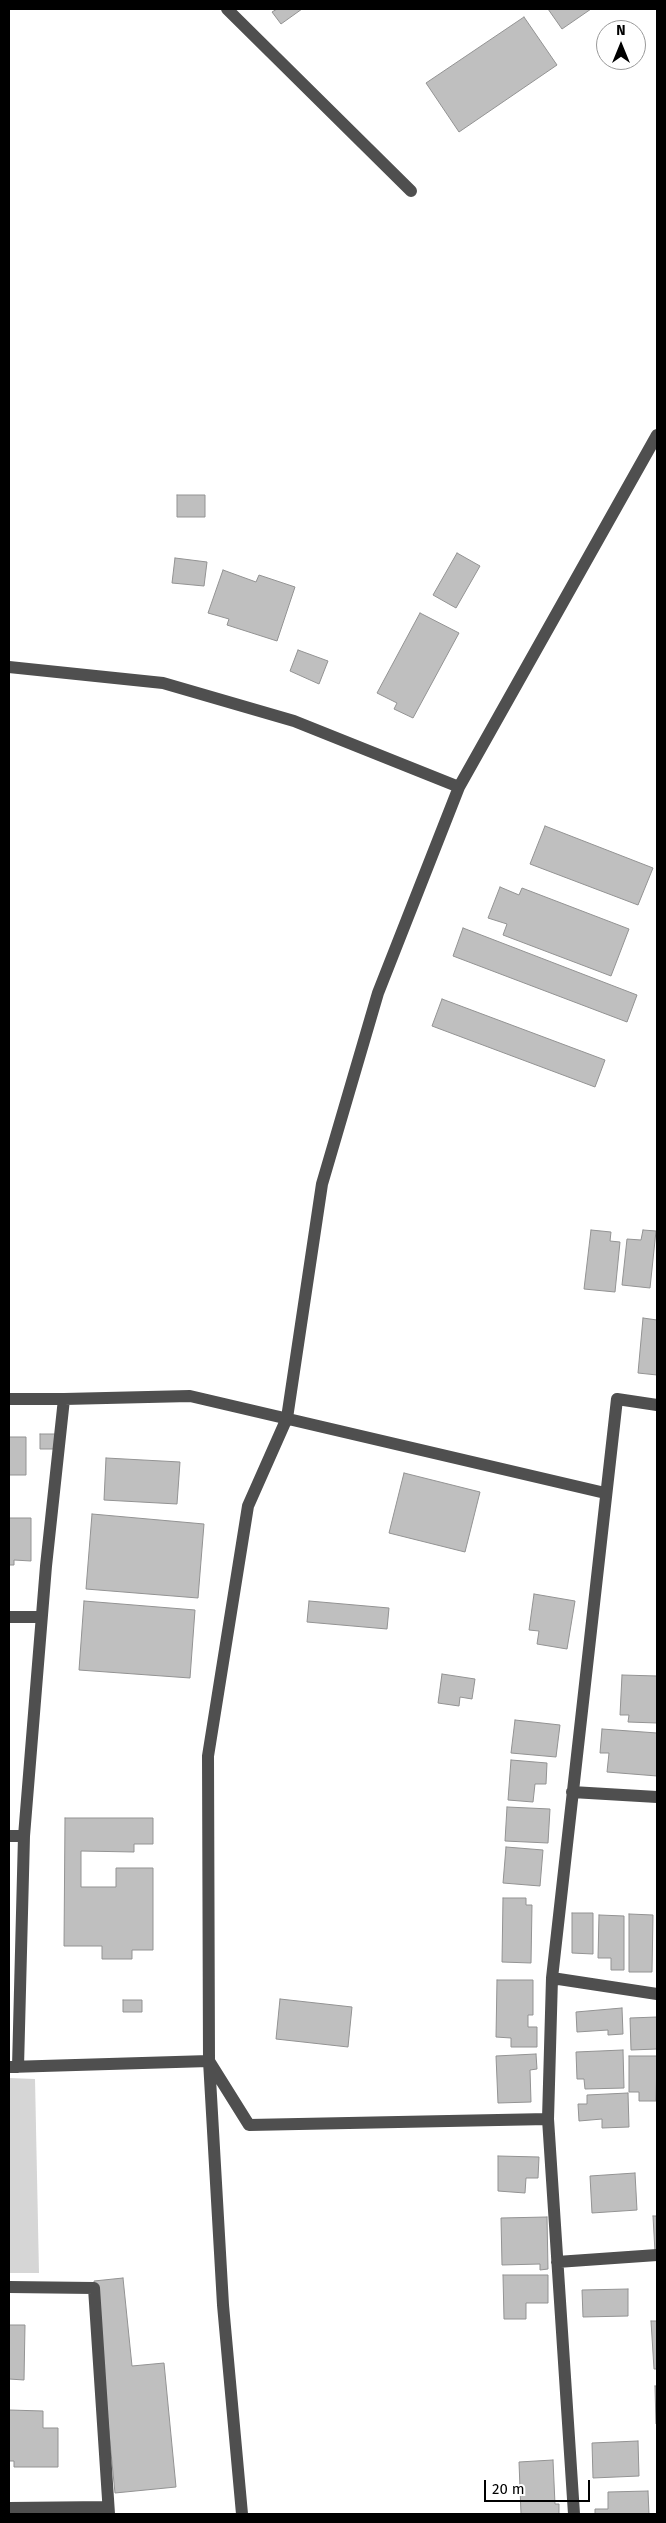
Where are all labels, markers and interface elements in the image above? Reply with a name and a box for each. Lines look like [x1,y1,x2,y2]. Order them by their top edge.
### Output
north arrow [596,20,646,70]
text: N [616,22,626,39]
scale bar [486,2470,592,2502]
text: 20 m [492,2480,525,2498]

